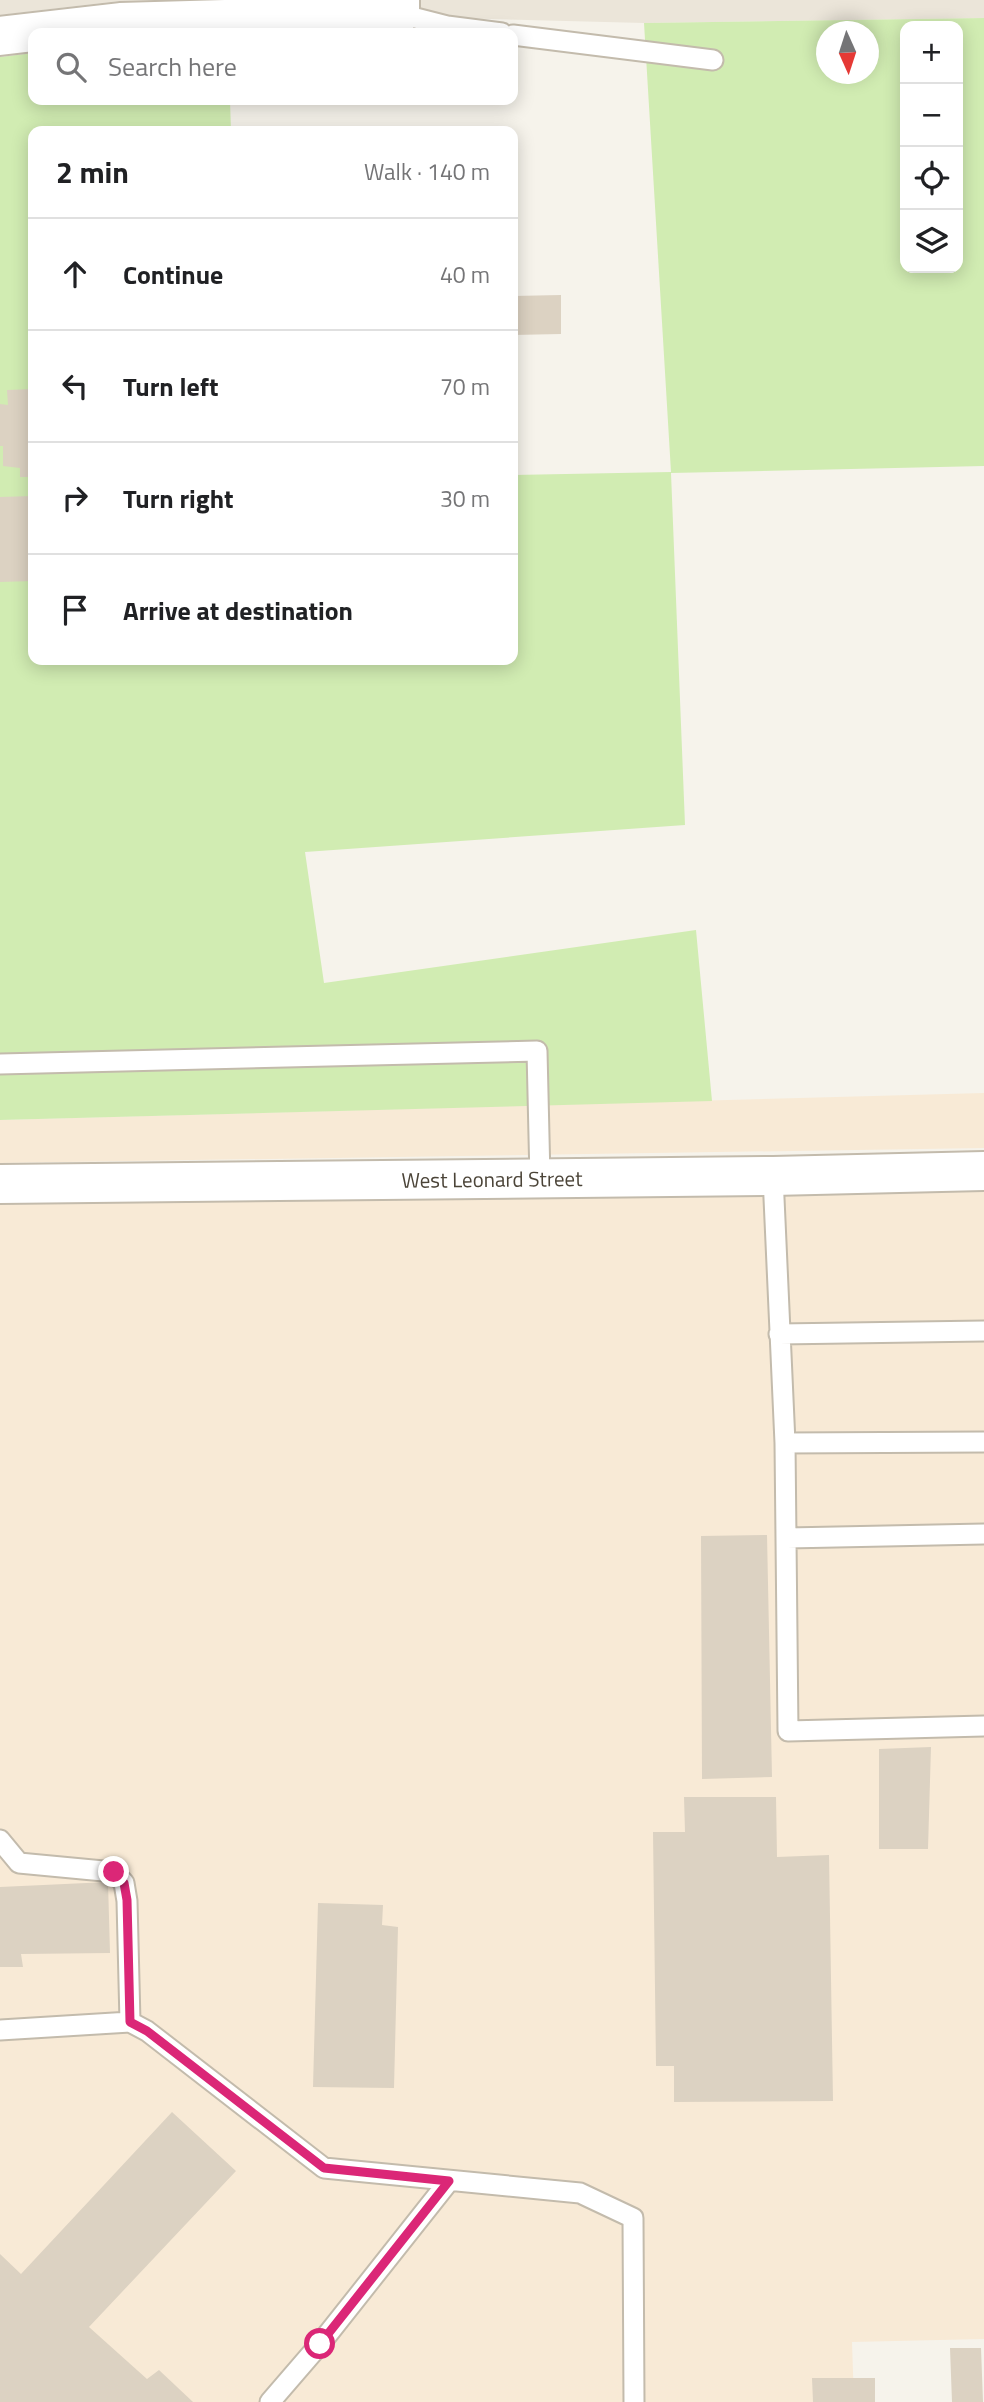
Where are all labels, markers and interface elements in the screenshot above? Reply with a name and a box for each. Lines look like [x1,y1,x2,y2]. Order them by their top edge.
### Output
north arrow [816,21,879,84]
map controls [900,21,963,273]
button: + [900,21,963,84]
search box [28,28,518,105]
text: Search here [108,47,237,86]
icon: search [52,48,90,86]
button: − [900,84,963,147]
button: locate [900,147,963,210]
text: 2 min [56,149,129,195]
text: Walk · 140 m [364,154,490,189]
button: layers [900,210,963,273]
icon: ahead [56,255,94,293]
text: Continue [123,255,223,294]
text: 40 m [440,257,490,292]
icon: left [56,367,94,405]
text: Turn left [123,367,218,406]
text: 70 m [440,369,490,404]
icon: right [56,479,94,517]
text: Turn right [123,479,234,518]
text: 30 m [440,481,490,516]
icon: arrive [56,591,94,629]
text: Arrive at destination [123,591,353,630]
street label: West Leonard Street [401,1162,583,1196]
route end [98,1856,129,1887]
route start [304,2328,335,2359]

